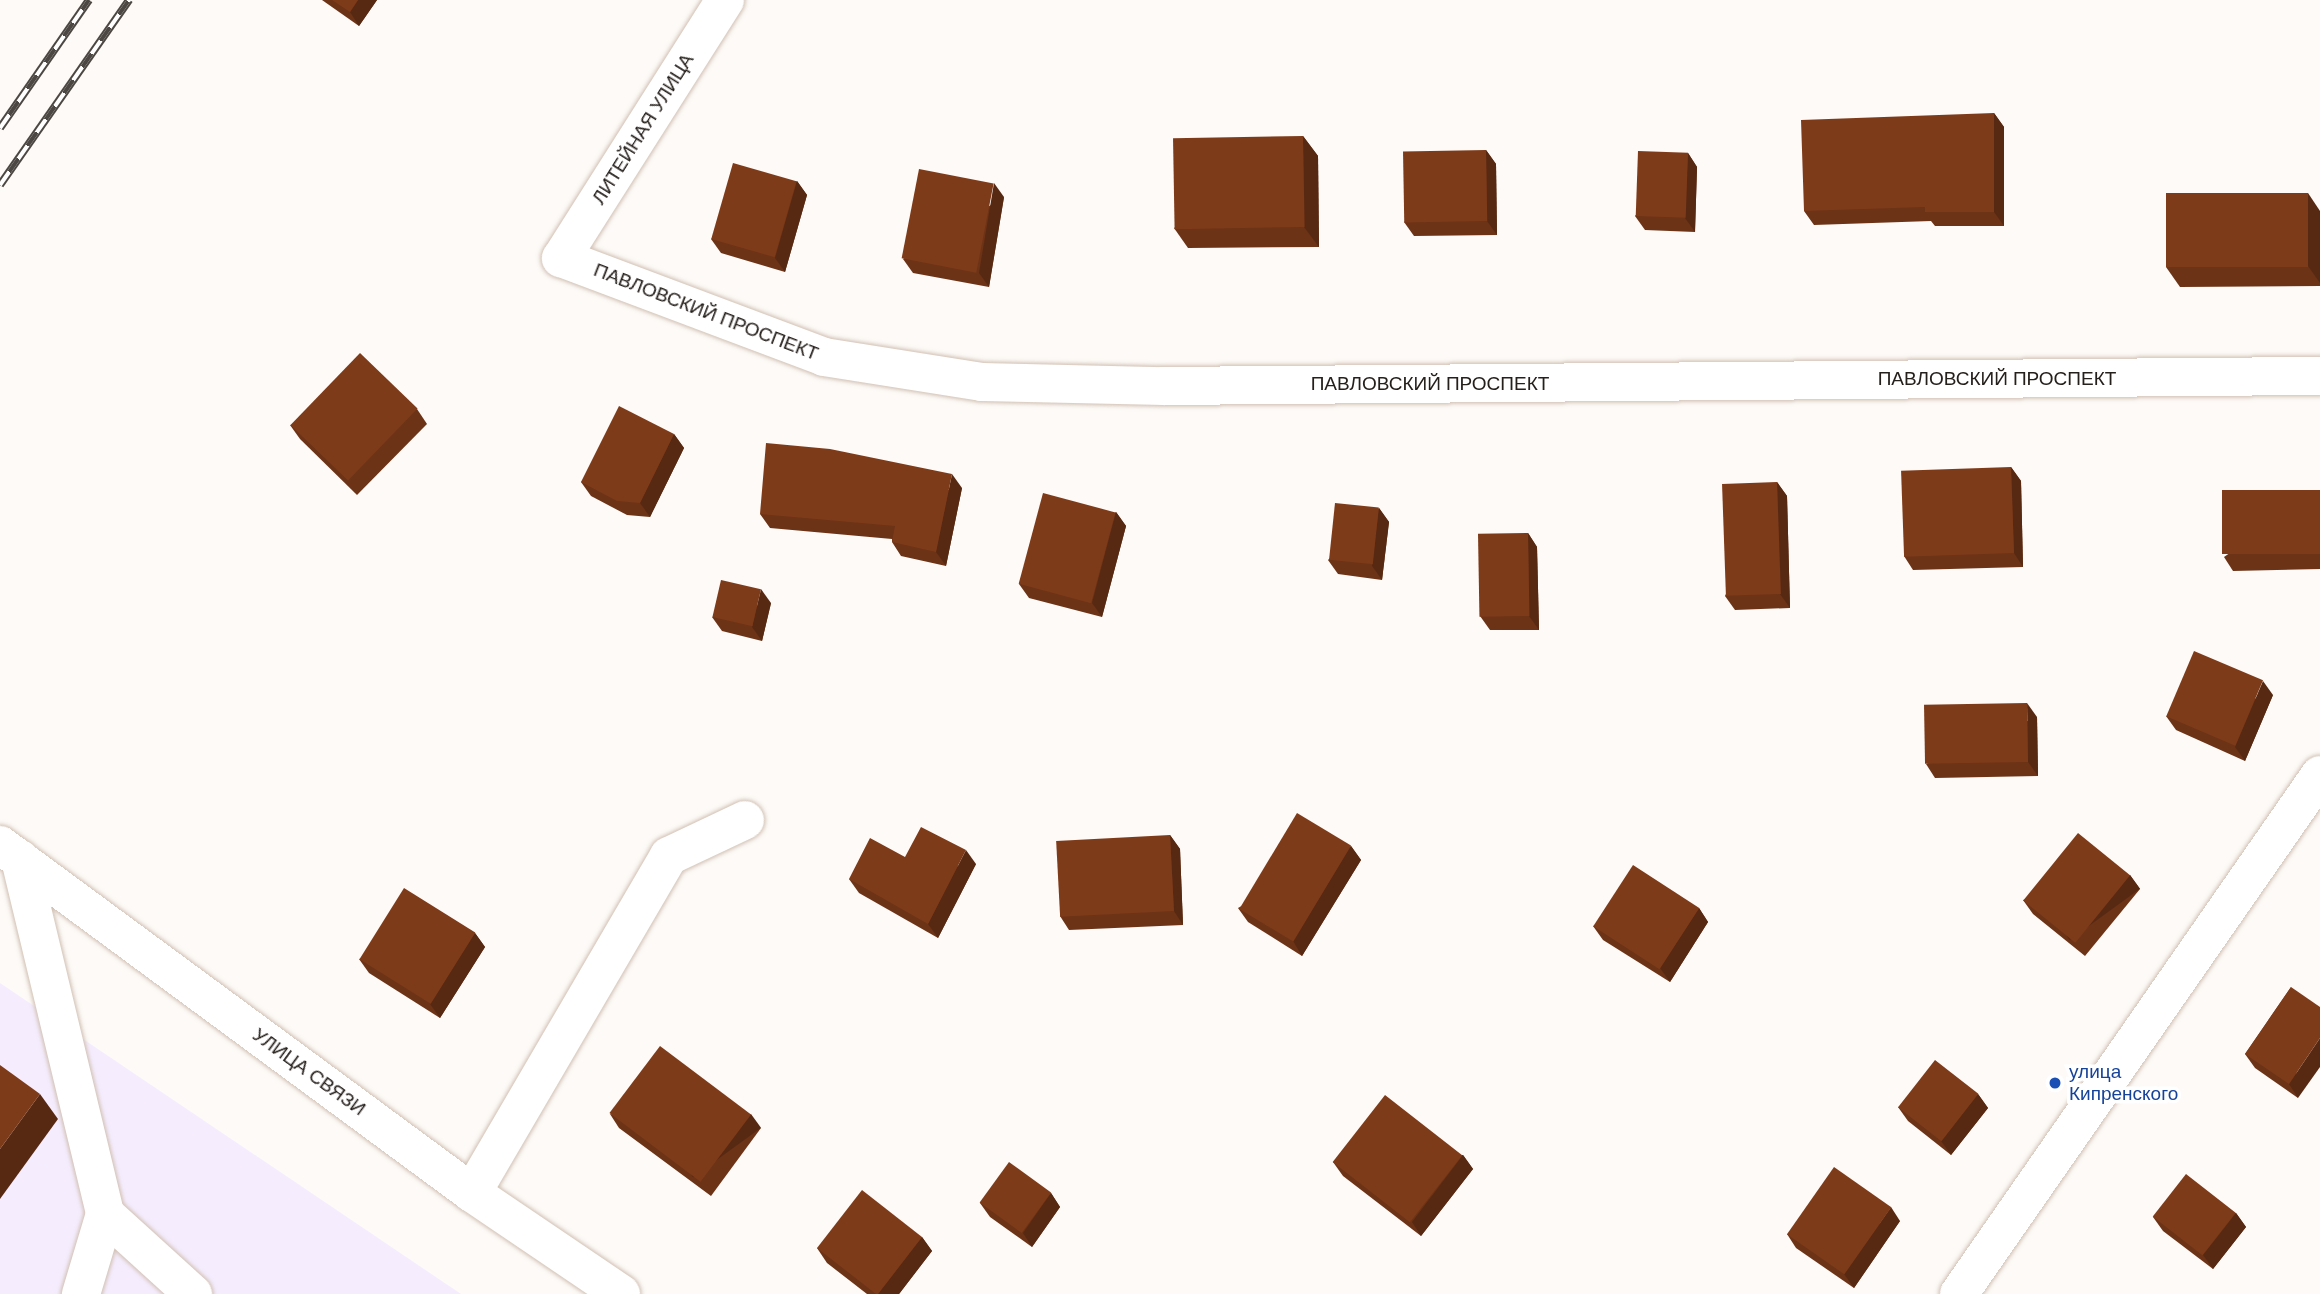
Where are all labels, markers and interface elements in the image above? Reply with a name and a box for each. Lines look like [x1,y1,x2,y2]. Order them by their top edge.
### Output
street label: ЛИТЕЙНАЯ УЛИЦА [587,49,699,209]
street label: ПАВЛОВСКИЙ ПРОСПЕКТ [591,259,821,365]
street label: ПАВЛОВСКИЙ ПРОСПЕКТ [1878,368,2116,390]
street label: ПАВЛОВСКИЙ ПРОСПЕКТ [1311,373,1549,395]
street label: УЛИЦА СВЯЗИ [248,1023,370,1121]
place label: улица Кипренского [2069,1061,2178,1105]
marker: улица Кипренского [2047,1075,2063,1091]

